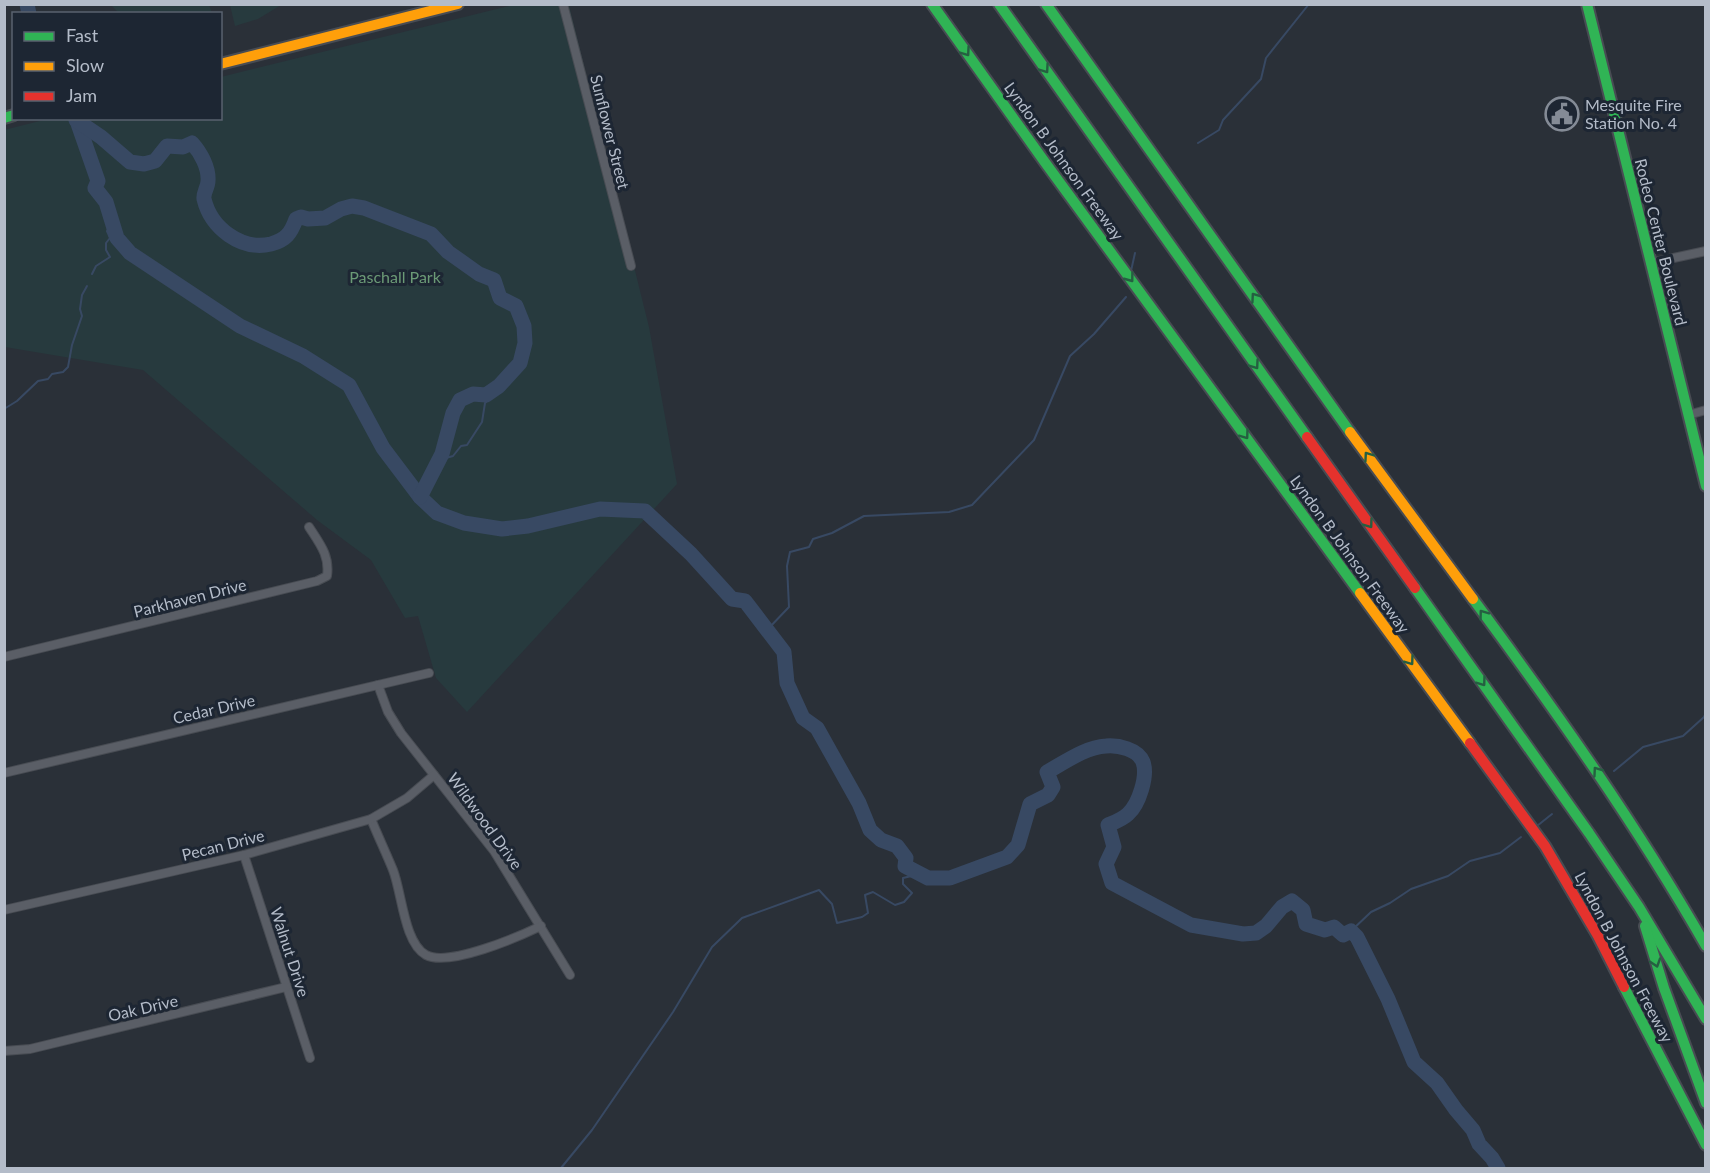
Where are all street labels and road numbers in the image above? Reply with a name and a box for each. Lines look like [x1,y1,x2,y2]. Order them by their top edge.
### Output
street label: Sunflower Street [587,73,634,191]
street label: Lyndon B Johnson Freeway [1001,78,1129,244]
street label: Rodeo Center Boulevard [1632,156,1691,327]
street label: Lyndon B Johnson Freeway [1287,471,1415,637]
street label: Parkhaven Drive [131,574,248,621]
street label: Cedar Drive [171,690,257,727]
street label: Wildwood Drive [444,769,527,873]
street label: Pecan Drive [180,825,266,864]
street label: Lyndon B Johnson Freeway [1571,868,1678,1046]
street label: Walnut Drive [267,905,314,999]
street label: Oak Drive [106,990,180,1025]

